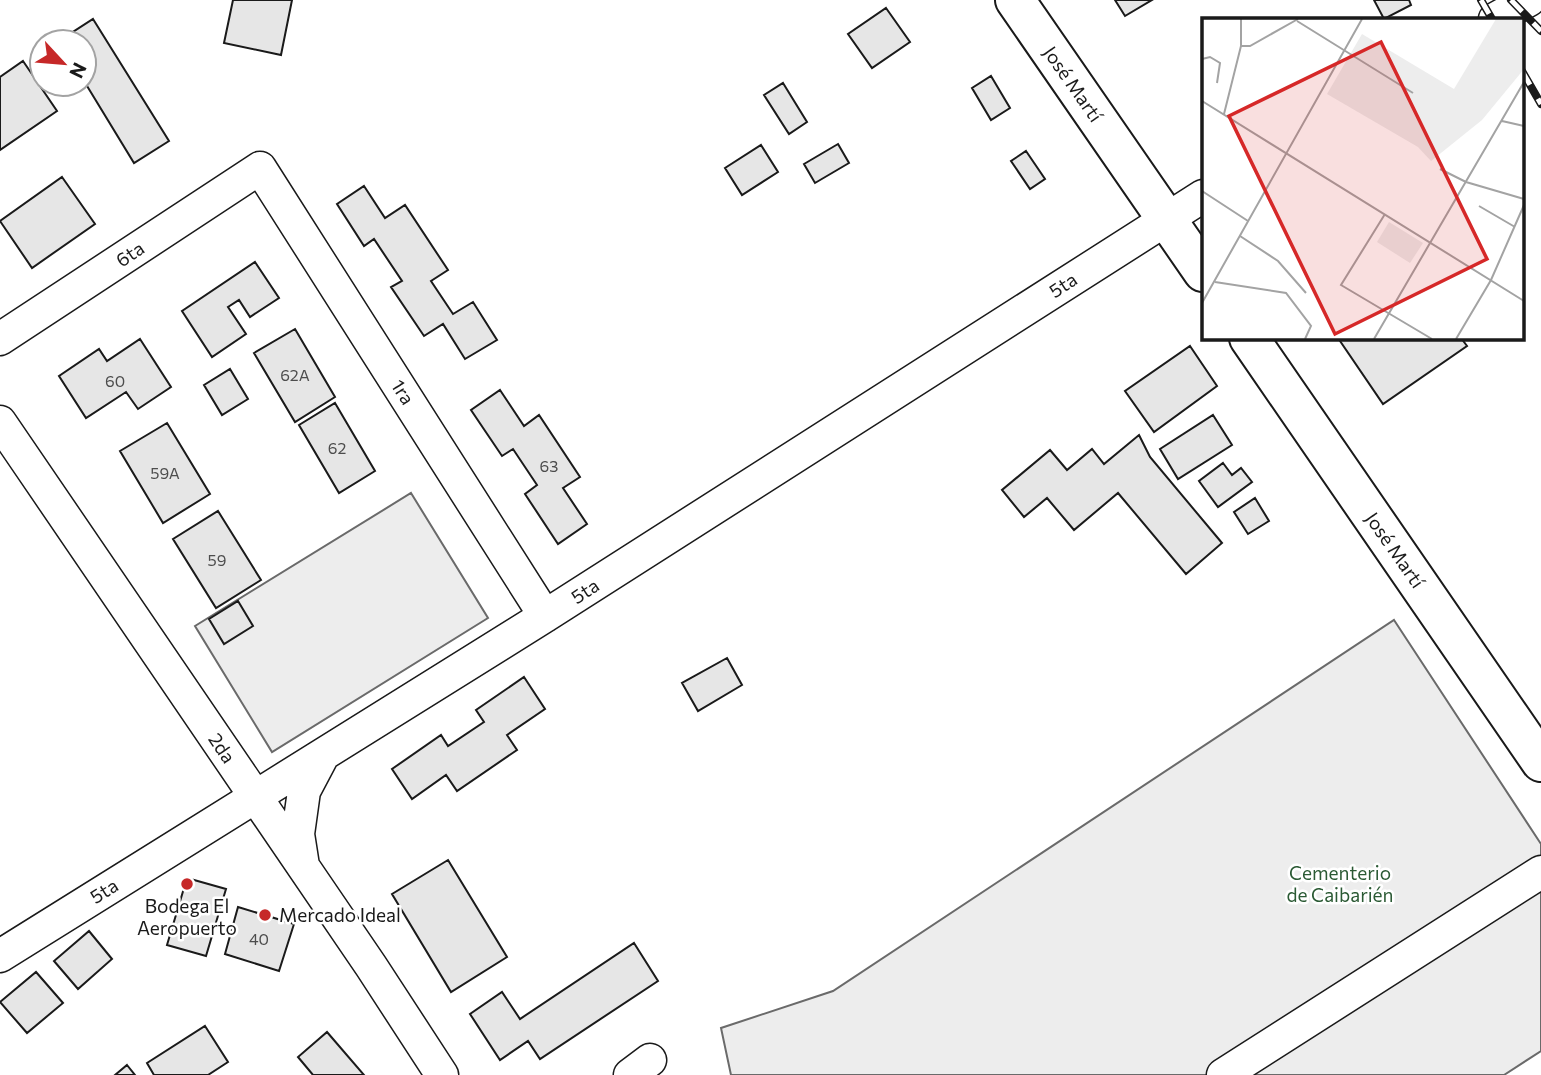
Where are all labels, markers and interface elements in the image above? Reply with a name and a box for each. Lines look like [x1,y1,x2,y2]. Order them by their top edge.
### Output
inset map [1202,18,1524,340]
north arrow [28,28,98,98]
street label: José Martí [1039,41,1108,127]
text: N [65,59,92,82]
street label: 6ta [111,236,148,271]
street label: 5ta [1044,267,1081,302]
house number: 62A [280,365,310,384]
house number: 60 [105,371,125,390]
street label: 1ra [387,375,420,409]
house number: 62 [328,438,346,457]
house number: 63 [540,456,558,475]
house number: 59A [150,463,180,482]
street label: José Martí [1361,507,1430,593]
house number: 59 [208,550,226,569]
street label: 5ta [566,573,603,608]
street label: 2da [204,728,241,767]
park label: Cementerio de Caibarién [1286,861,1394,906]
street label: 5ta [85,873,122,908]
marker: Bodega El Aeropuerto [179,876,195,892]
place label: Bodega El Aeropuerto [137,894,237,939]
place label: Mercado Ideal [279,903,401,926]
marker: Mercado Ideal [257,907,273,923]
house number: 40 [249,929,269,948]

